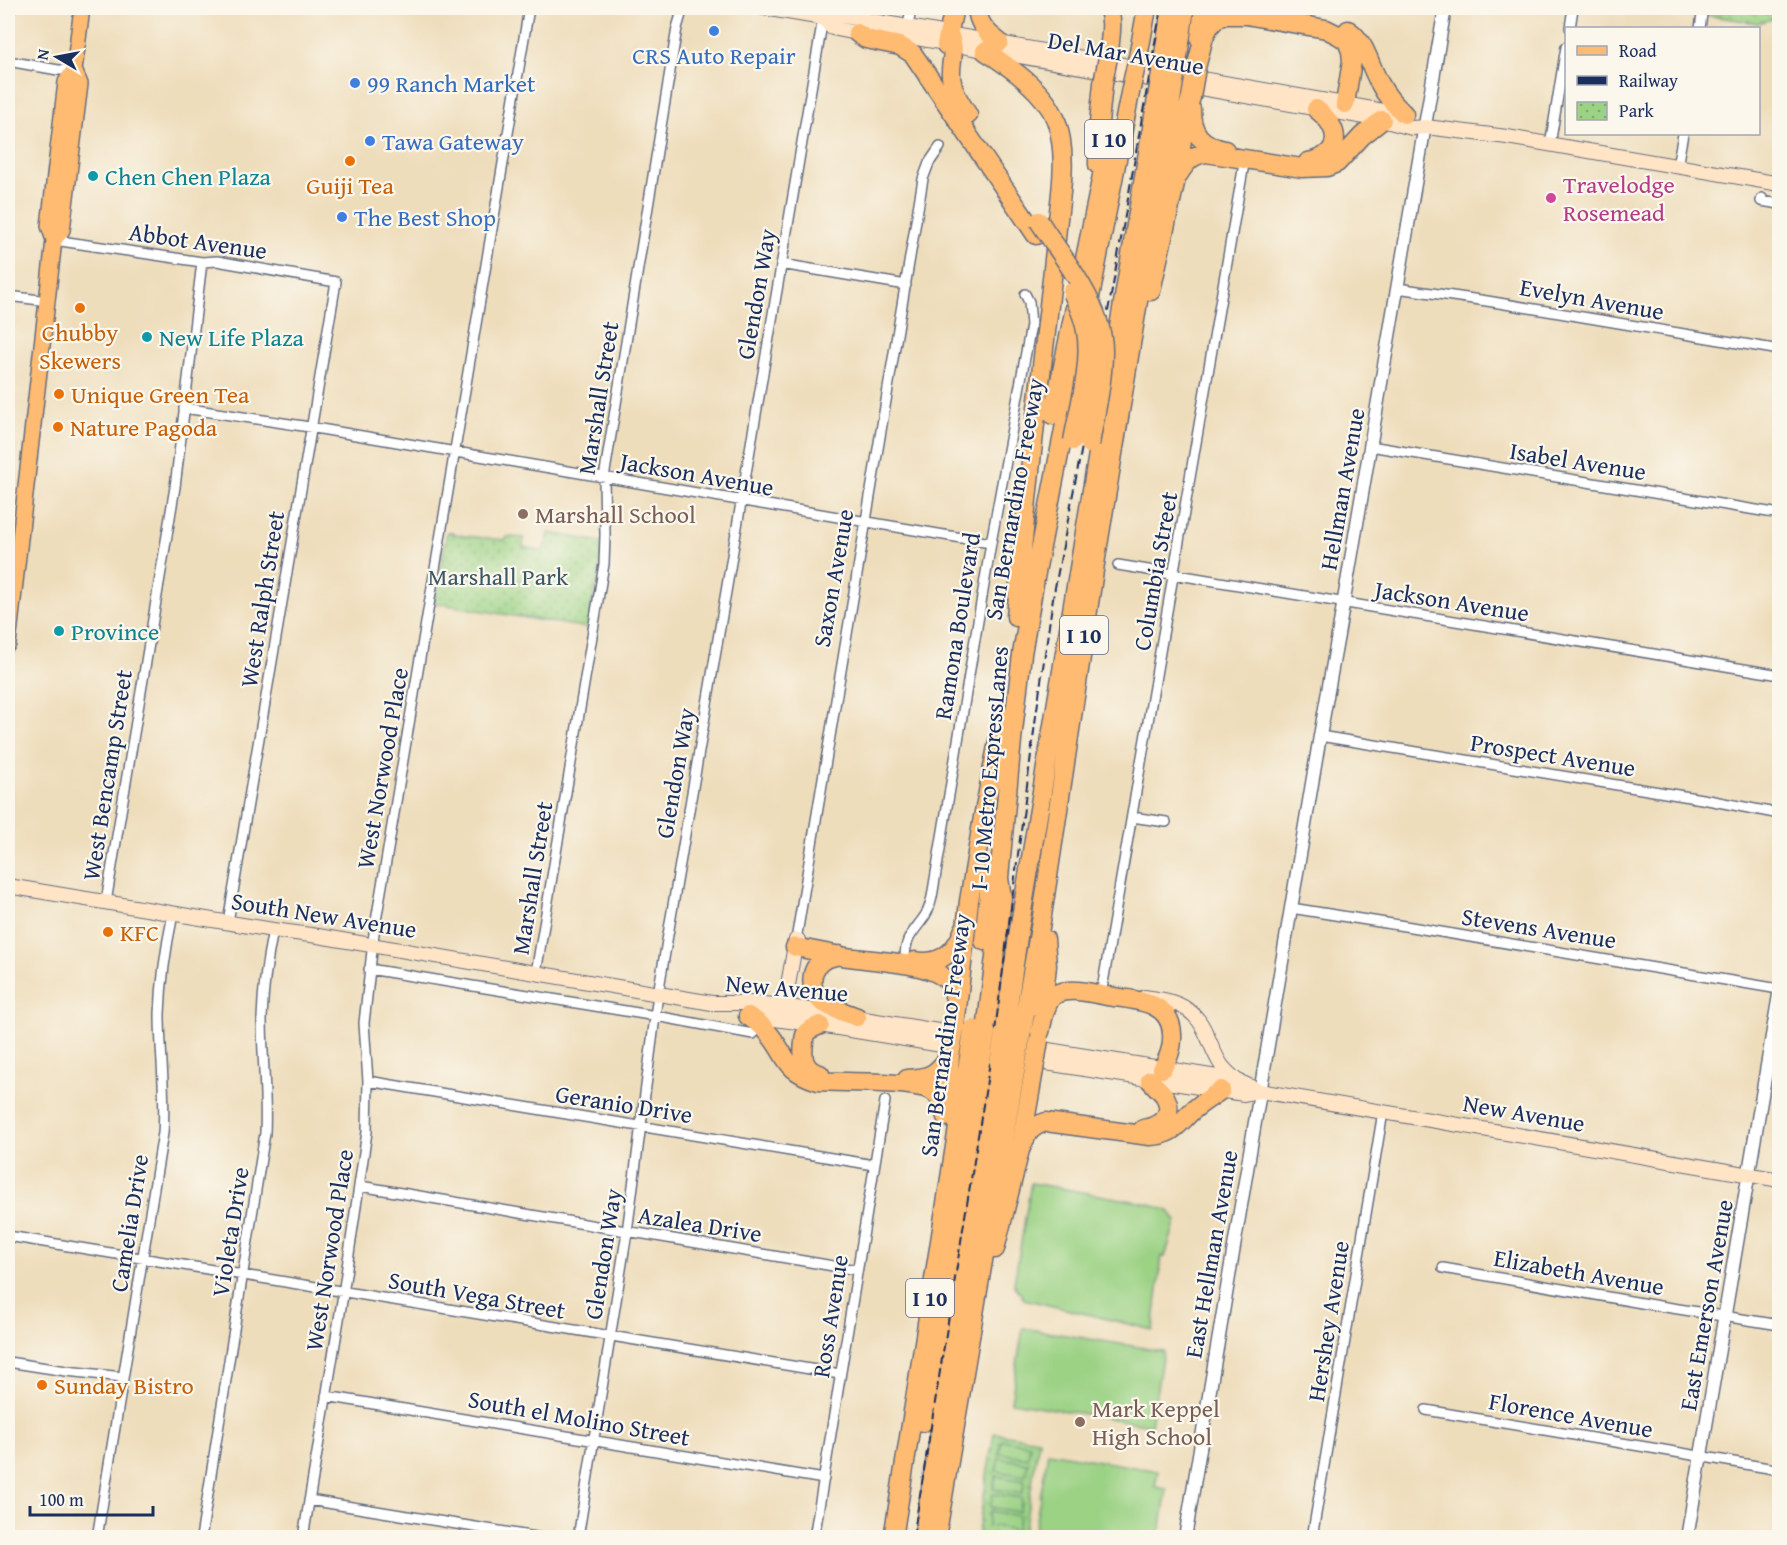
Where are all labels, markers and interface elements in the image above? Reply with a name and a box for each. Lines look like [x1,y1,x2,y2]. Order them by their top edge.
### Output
street label: Del Mar Avenue [1045,22,1207,84]
marker: CRS Auto Repair [707,24,721,38]
north arrow [27,27,87,87]
legend [1565,27,1760,135]
text: Road [1619,37,1657,64]
place label: CRS Auto Repair [632,38,796,73]
text: N [29,47,55,62]
place label: 99 Ranch Market [367,66,536,101]
text: Railway [1619,67,1678,94]
marker: 99 Ranch Market [348,76,362,90]
text: Park [1619,97,1655,124]
road number: I 10 [1085,120,1133,158]
place label: Tawa Gateway [382,124,524,159]
marker: Tawa Gateway [363,134,377,148]
marker: Guiji Tea [343,154,357,168]
place label: Chen Chen Plaza [105,159,272,194]
place label: Travelodge Rosemead [1563,167,1675,230]
place label: Guiji Tea [306,168,394,203]
marker: Chen Chen Plaza [86,169,100,183]
marker: Travelodge Rosemead [1544,191,1558,205]
place label: The Best Shop [354,200,496,235]
marker: The Best Shop [335,210,349,224]
street label: Abbot Avenue [127,214,269,268]
street label: Glendon Way [727,226,785,362]
street label: Evelyn Avenue [1517,269,1667,329]
marker: Chubby Skewers [73,301,87,315]
place label: Chubby Skewers [39,315,121,378]
street label: Marshall Street [569,318,627,477]
place label: New Life Plaza [159,320,304,355]
marker: New Life Plaza [140,330,154,344]
street label: San Bernardino Freeway [975,375,1053,623]
place label: Unique Green Tea [71,377,250,412]
marker: Unique Green Tea [52,387,66,401]
street label: Hellman Avenue [1311,405,1373,573]
place label: Nature Pagoda [70,410,218,445]
marker: Nature Pagoda [51,420,65,434]
street label: Isabel Avenue [1507,433,1649,489]
street label: Jackson Avenue [614,443,777,505]
street label: Columbia Street [1124,488,1186,653]
place label: Marshall School [535,497,696,532]
street label: Saxon Avenue [804,506,862,650]
marker: Marshall School [516,507,530,521]
street label: West Ralph Street [231,508,293,690]
street label: Ramona Boulevard [925,530,989,722]
park label: Marshall Park [428,559,569,594]
street label: Jackson Avenue [1369,571,1532,630]
place label: Province [71,614,159,649]
road number: I 10 [1060,616,1108,654]
marker: Province [52,624,66,638]
street label: I-10 Metro ExpressLanes [961,644,1017,892]
street label: West Norwood Place [347,665,417,871]
street label: West Bencamp Street [73,667,141,883]
street label: Glendon Way [646,705,704,841]
street label: Prospect Avenue [1468,725,1638,785]
street label: Marshall Street [503,798,561,957]
street label: South New Avenue [229,883,419,947]
street label: Stevens Avenue [1459,899,1619,957]
street label: San Bernardino Freeway [911,911,979,1159]
place label: KFC [120,915,159,950]
marker: KFC [101,925,115,939]
street label: New Avenue [724,965,850,1011]
street label: Geranio Drive [553,1076,695,1132]
street label: New Avenue [1460,1085,1588,1141]
street label: West Norwood Place [296,1147,362,1353]
street label: East Hellman Avenue [1175,1147,1247,1361]
street label: Camelia Drive [101,1152,157,1294]
street label: Violeta Drive [202,1164,258,1300]
street label: Glendon Way [575,1186,631,1322]
street label: Azalea Drive [636,1197,764,1251]
street label: East Emerson Avenue [1670,1197,1742,1413]
street label: Hershey Avenue [1298,1238,1358,1404]
street label: Elizabeth Avenue [1491,1240,1667,1304]
street label: Ross Avenue [803,1252,857,1380]
street label: South Vega Street [386,1262,569,1328]
road number: I 10 [906,1279,954,1317]
place label: Sunday Bistro [54,1368,194,1403]
marker: Sunday Bistro [35,1378,49,1392]
street label: South el Molino Street [465,1381,693,1455]
street label: Florence Avenue [1486,1383,1656,1447]
place label: Mark Keppel High School [1092,1391,1220,1454]
marker: Mark Keppel High School [1073,1415,1087,1429]
scale bar [30,1479,153,1517]
text: 100 m [39,1486,84,1513]

